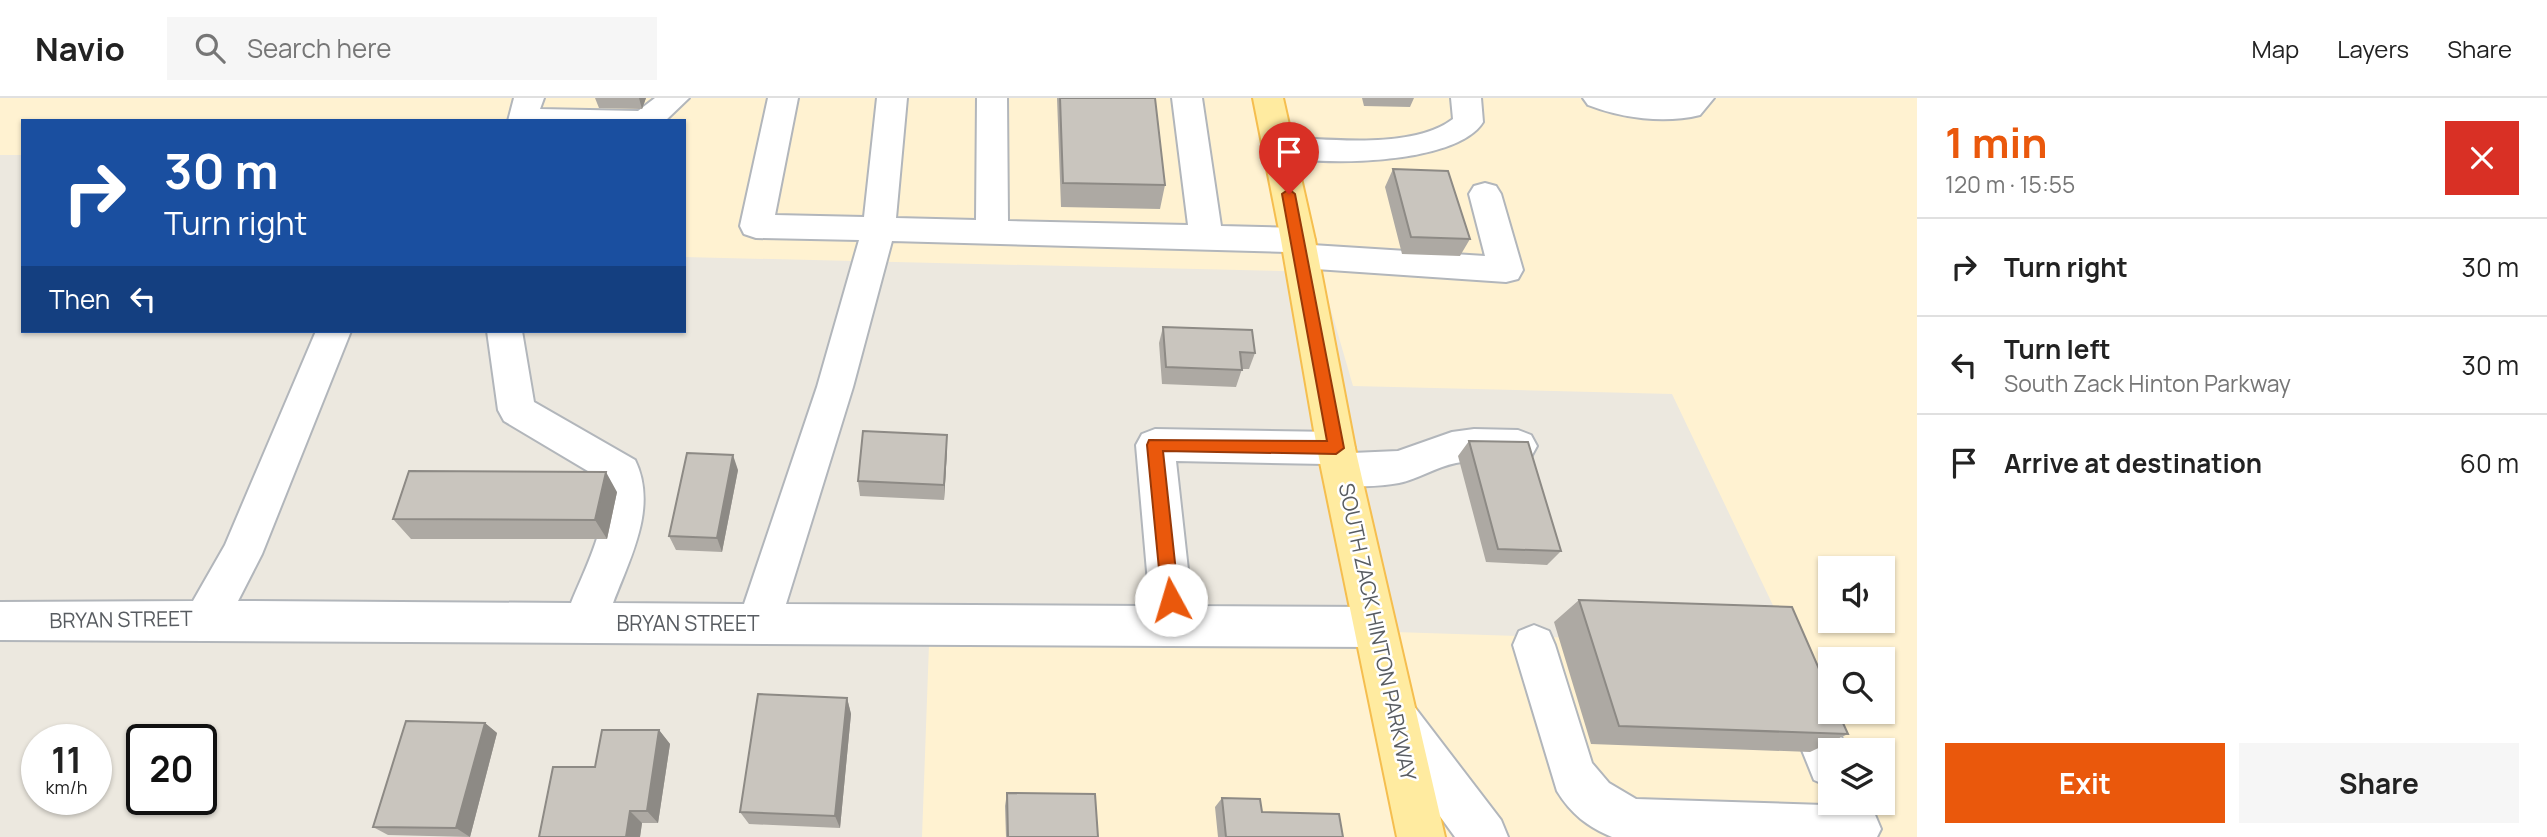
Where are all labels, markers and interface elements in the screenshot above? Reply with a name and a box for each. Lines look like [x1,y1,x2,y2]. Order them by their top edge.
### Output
search box [167,17,657,80]
text: Navio [35,26,125,71]
icon: search [191,29,229,67]
text: Search here [247,30,391,66]
text: Map [2252,32,2299,65]
text: Layers [2337,32,2409,65]
text: Share [2447,32,2512,65]
text: 1 min [1945,113,2048,171]
button: close [2445,121,2519,195]
pin [1259,122,1319,194]
icon: arrive [1270,133,1308,171]
text: 30 m [164,137,279,204]
icon: right [49,147,140,238]
text: 120 m · 15:55 [1945,168,2075,200]
text: Turn right [164,201,307,245]
icon: right [1945,248,1983,286]
text: Turn right [2004,249,2128,285]
text: 30 m [2462,249,2519,285]
icon: left [124,280,162,318]
text: Then [49,281,110,317]
text: Turn left [2004,331,2111,367]
icon: left [1945,346,1983,384]
text: 30 m [2462,347,2519,383]
text: South Zack Hinton Parkway [2004,367,2291,399]
icon: arrive [1945,444,1983,482]
text: Arrive at destination [2004,445,2262,481]
text: 60 m [2460,445,2519,481]
street label: SOUTH ZACK HINTON PARKWAY [1333,480,1423,783]
map controls [1818,556,1895,815]
button: sound [1818,556,1895,633]
position arrow [1134,563,1208,637]
street label: BRYAN STREET [49,604,193,634]
street label: BRYAN STREET [616,609,760,637]
button: search [1818,647,1895,724]
speed limit sign: 20 [126,724,217,815]
text: 11 [51,736,82,784]
button: layers [1818,738,1895,815]
button: Exit [1945,743,2225,823]
button: Share [2239,743,2519,823]
text: km/h [46,775,87,799]

